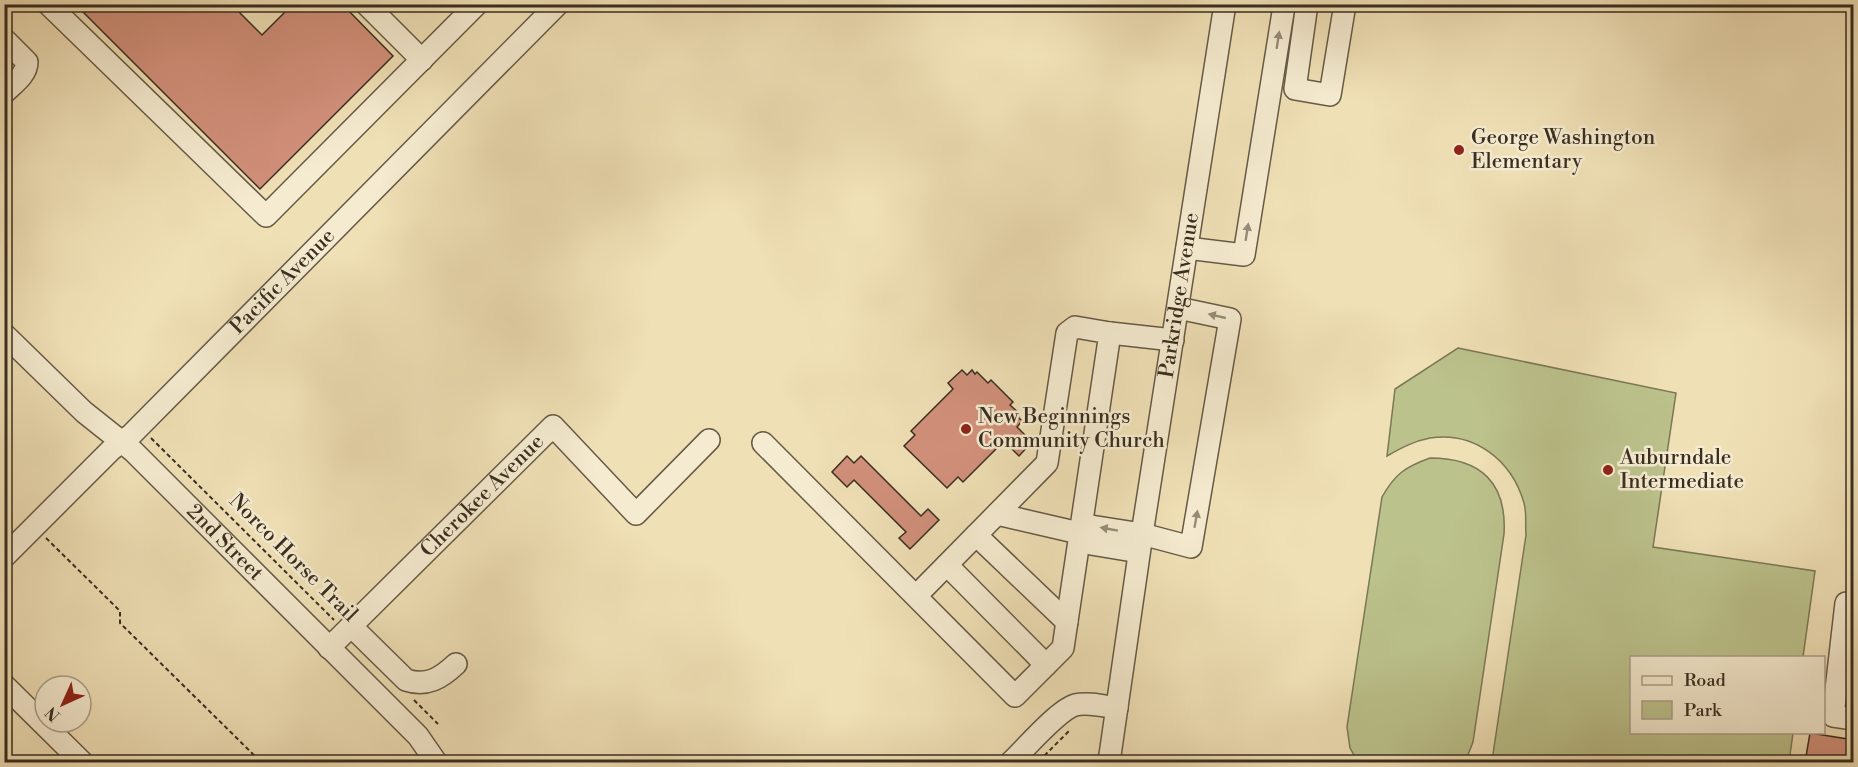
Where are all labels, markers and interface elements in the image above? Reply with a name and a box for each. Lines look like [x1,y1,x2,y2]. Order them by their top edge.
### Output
one-way arrow [1274,30,1283,49]
place label: George Washington Elementary [1471,125,1656,175]
marker: George Washington Elementary [1452,143,1466,157]
street label: Parkridge Avenue [1154,211,1205,380]
street label: Pacific Avenue [225,223,341,340]
one-way arrow [1243,223,1252,242]
one-way arrow [1207,311,1226,321]
place label: New Beginnings Community Church [978,404,1165,454]
marker: New Beginnings Community Church [959,422,973,436]
street label: Cherokee Avenue [415,429,550,563]
place label: Auburndale Intermediate [1619,445,1744,495]
marker: Auburndale Intermediate [1601,463,1615,477]
street label: Norco Horse Trail [223,488,363,628]
street label: 2nd Street [181,499,269,587]
one-way arrow [1192,510,1201,529]
one-way arrow [1100,524,1119,533]
legend [1630,656,1825,734]
text: Road [1684,669,1727,692]
north arrow [33,674,93,734]
text: Park [1684,699,1723,722]
text: N [41,702,65,725]

